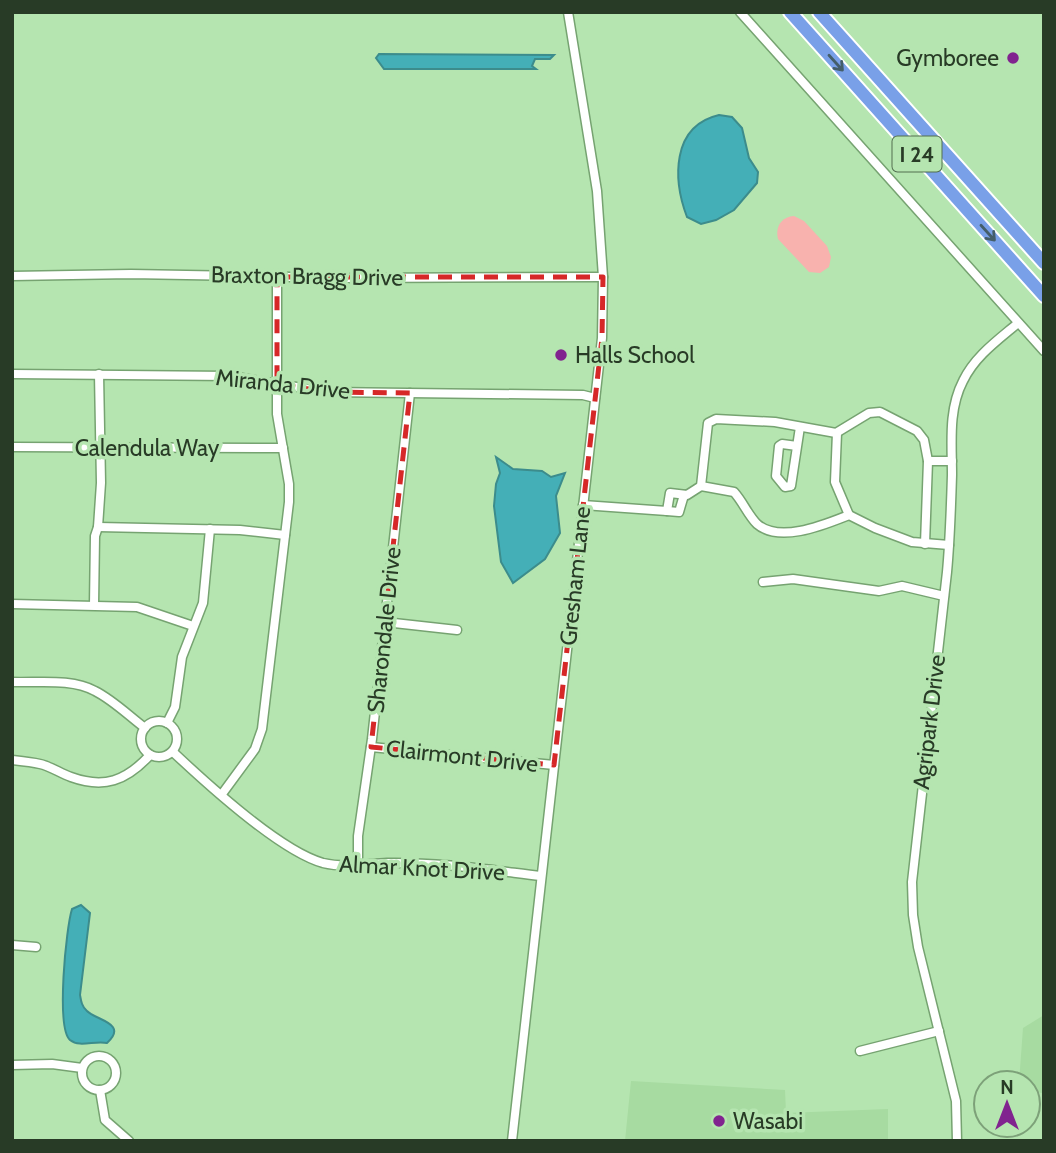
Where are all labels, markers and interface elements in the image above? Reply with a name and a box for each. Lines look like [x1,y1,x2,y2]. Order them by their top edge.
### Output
place label: Gymboree [896,44,999,72]
marker: Gymboree [1005,50,1021,66]
one-way arrow [828,54,844,72]
road number: I 24 [892,136,942,172]
one-way arrow [979,224,996,241]
street label: Braxton Bragg Drive [211,260,404,292]
place label: Halls School [575,341,695,369]
marker: Halls School [553,347,569,363]
street label: Miranda Drive [214,363,352,405]
street label: Calendula Way [75,434,220,462]
street label: Gresham Lane [554,505,596,647]
street label: Sharondale Drive [361,545,407,714]
street label: Agripark Drive [907,653,951,791]
street label: Clairmont Drive [385,734,540,778]
street label: Almar Knot Drive [338,850,506,886]
north arrow [972,1069,1042,1139]
text: N [1000,1076,1014,1099]
place label: Wasabi [733,1107,803,1135]
marker: Wasabi [711,1113,727,1129]

